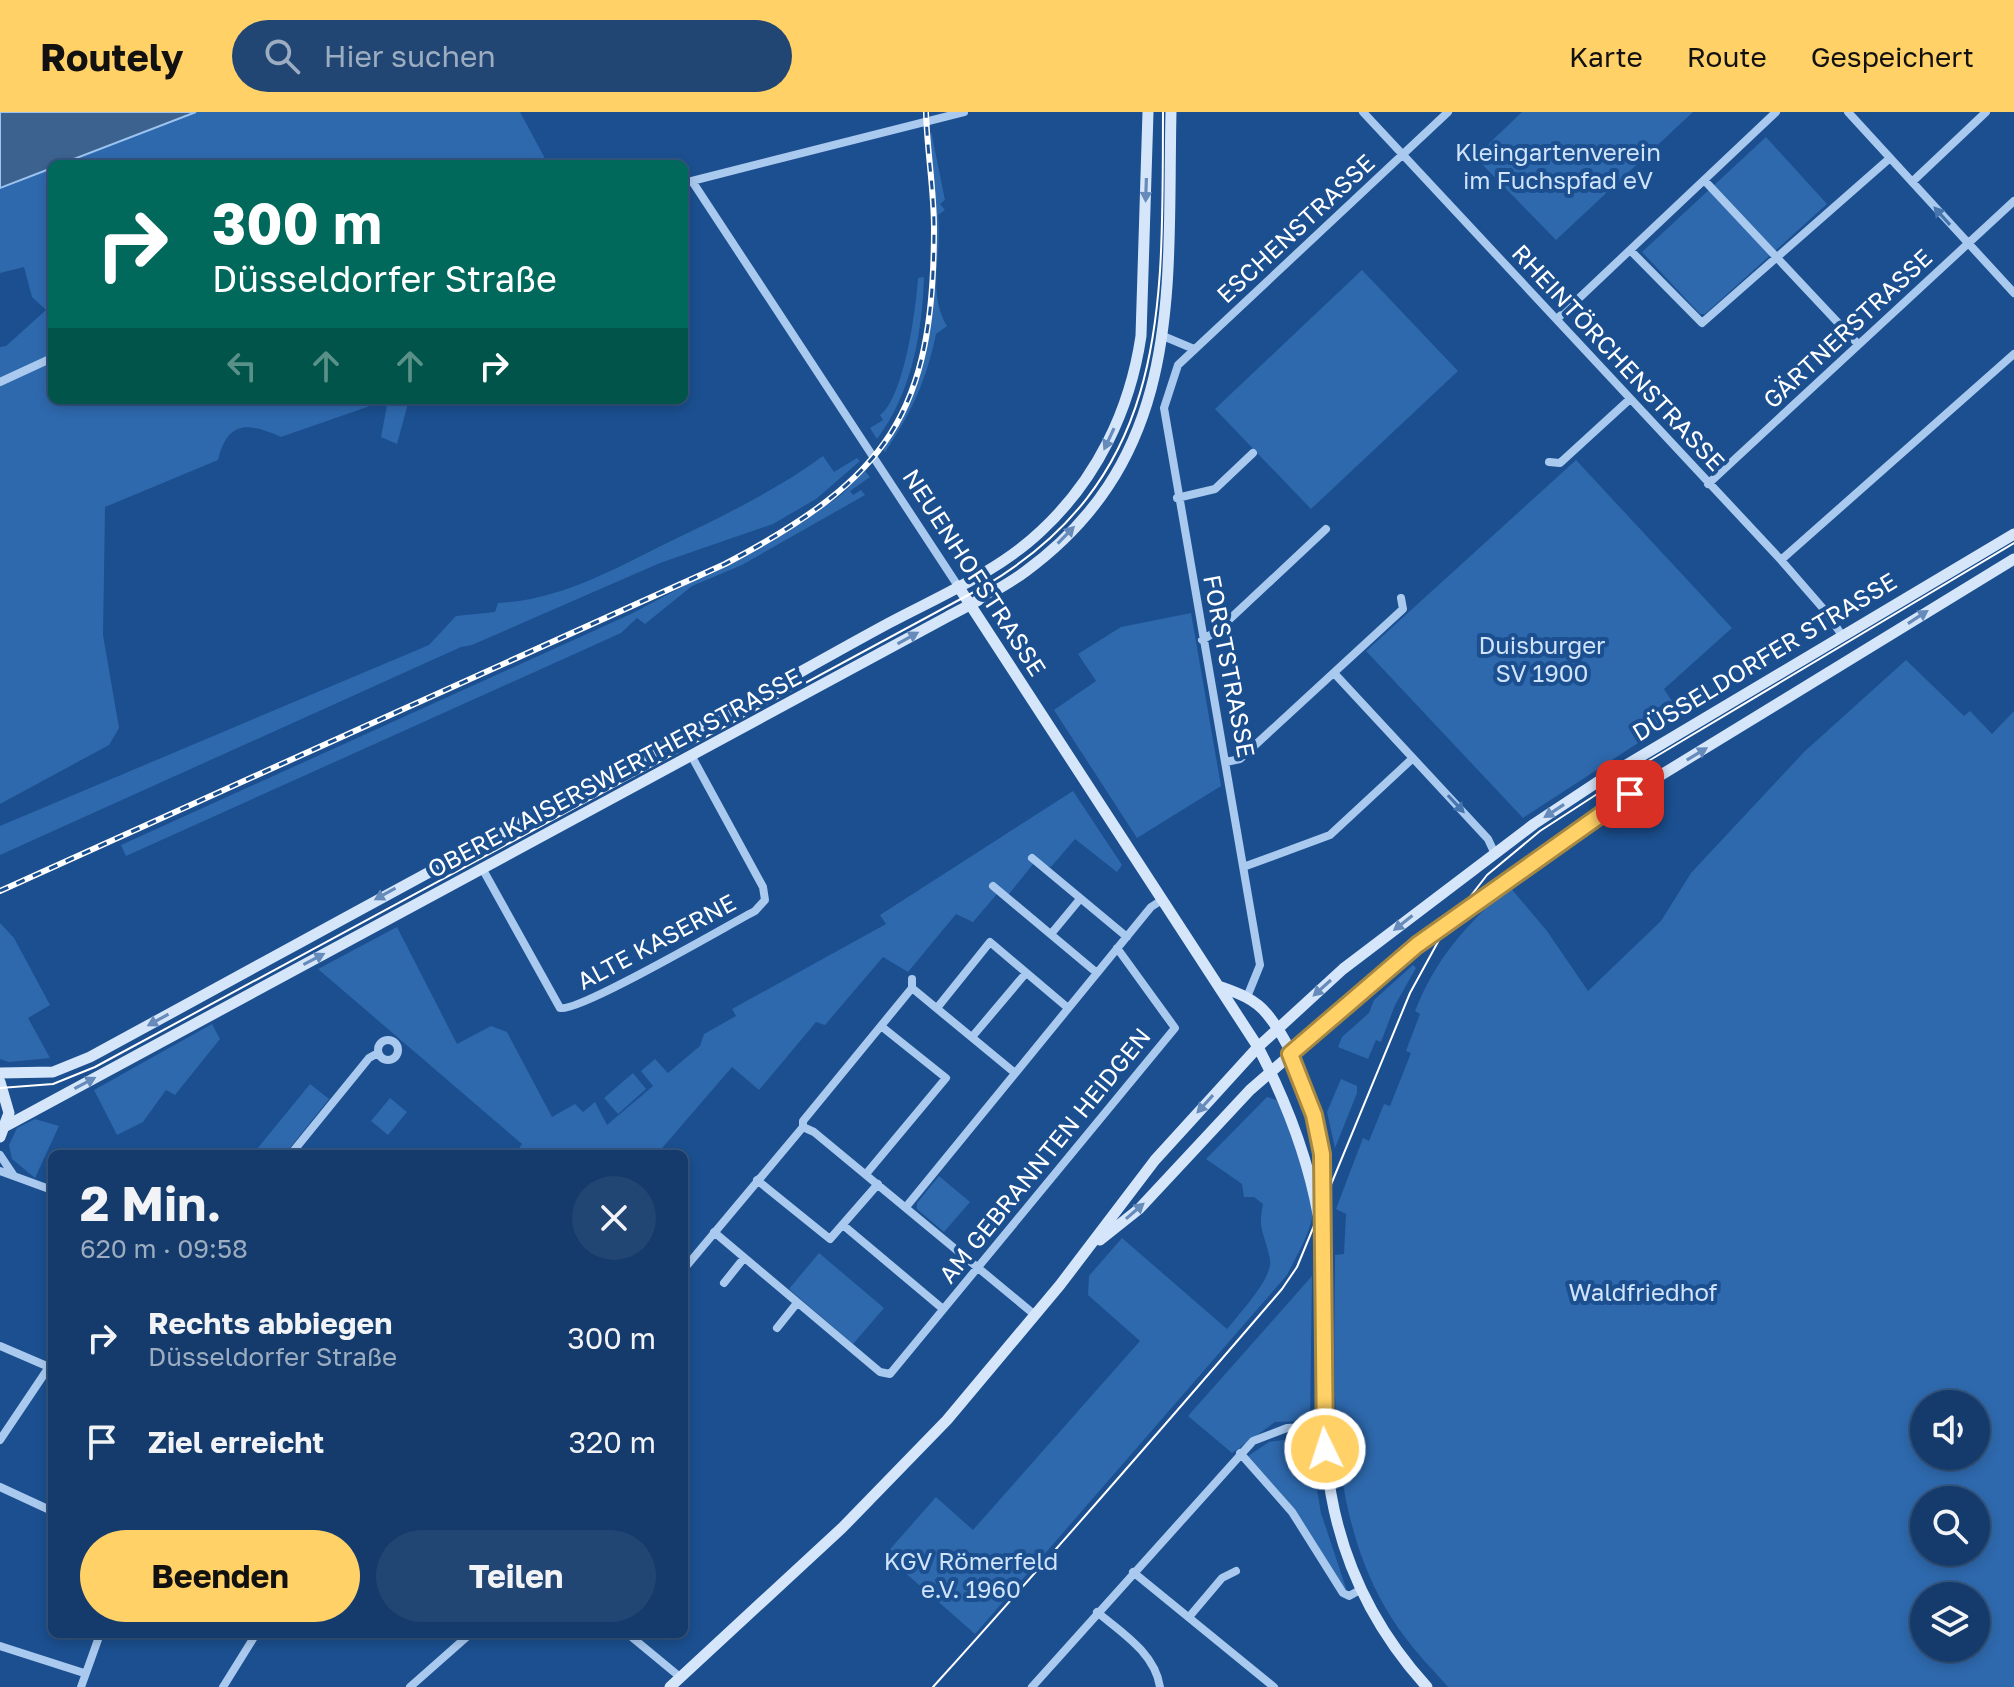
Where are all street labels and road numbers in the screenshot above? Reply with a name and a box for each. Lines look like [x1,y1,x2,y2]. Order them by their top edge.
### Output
street label: ESCHENSTRASSE [1210,148,1380,308]
street label: RHEINTÖRCHENSTRASSE [1507,238,1731,476]
street label: GÄRTNERSTRASSE [1757,242,1937,414]
street label: NEUENHOFSTRASSE [897,463,1053,681]
street label: DÜSSELDORFER STRASSE [1627,566,1901,746]
street label: FORSTSTRASSE [1198,572,1262,760]
street label: OBERE KAISERSWERTHER STRASSE [422,661,806,883]
street label: ALTE KASERNE [572,887,740,995]
street label: AM GEBRANNTEN HEIDGEN [932,1022,1156,1288]

